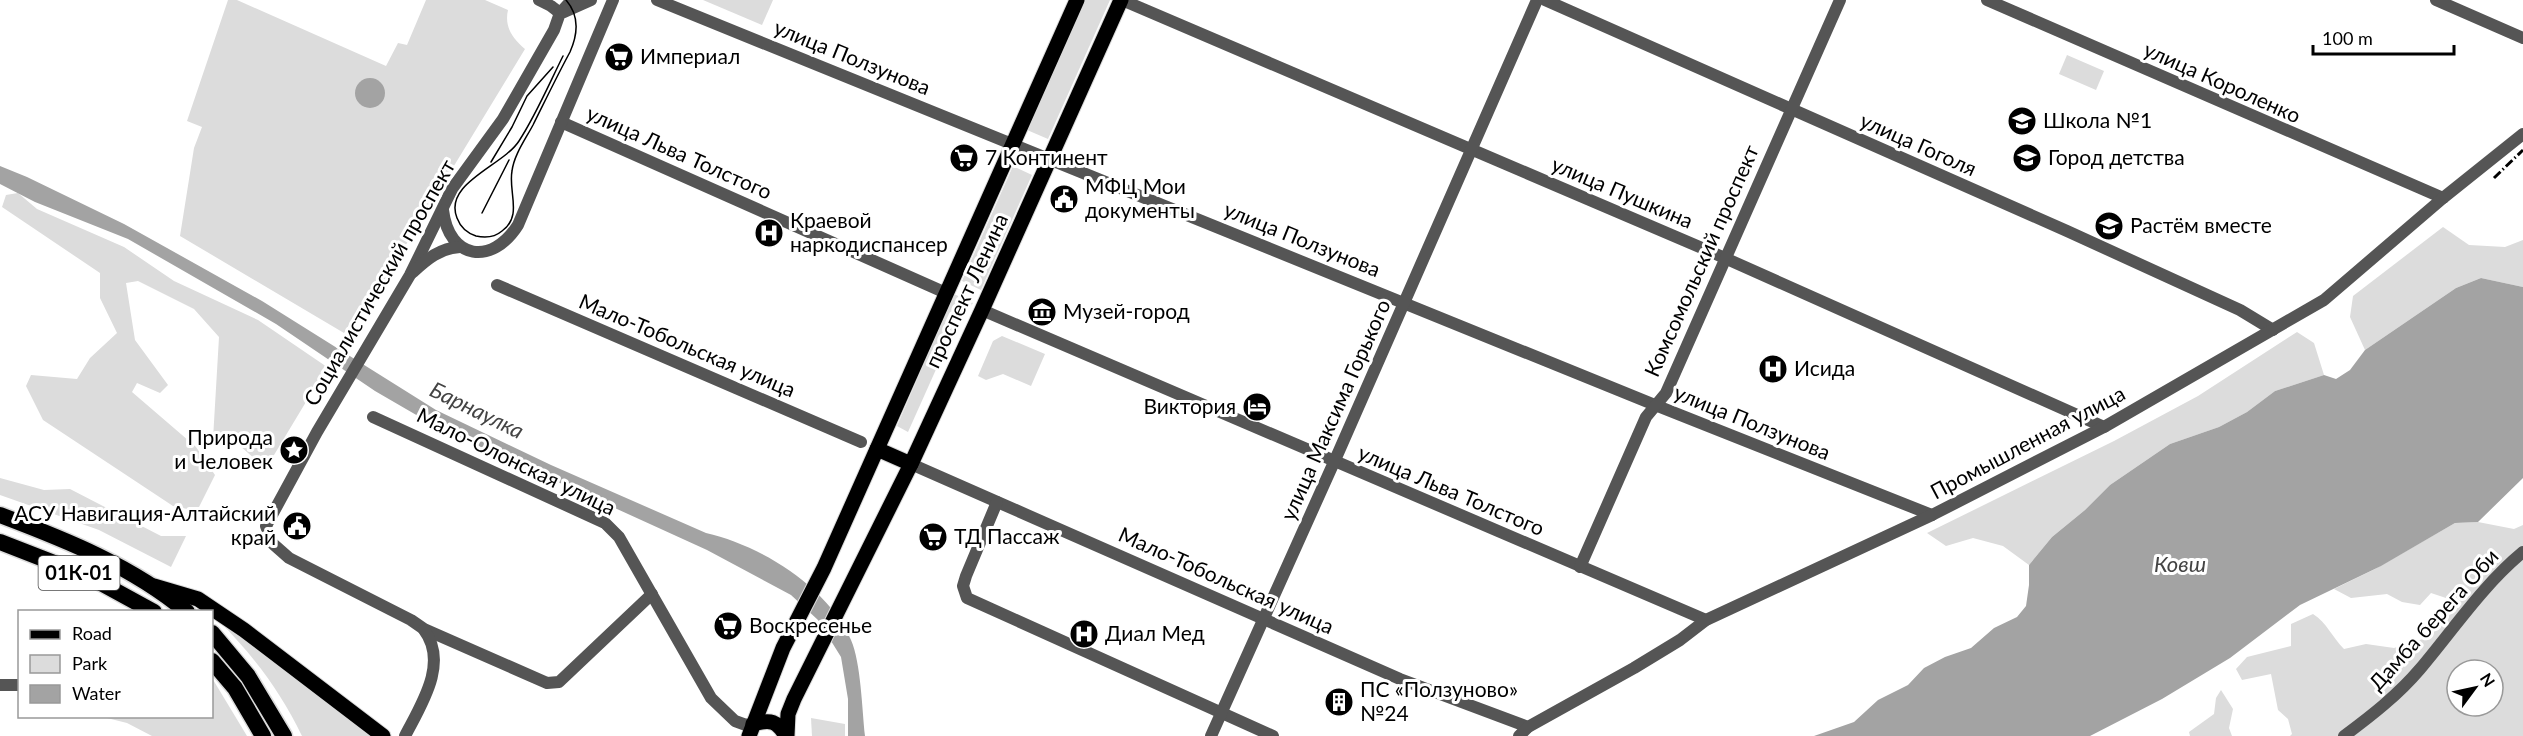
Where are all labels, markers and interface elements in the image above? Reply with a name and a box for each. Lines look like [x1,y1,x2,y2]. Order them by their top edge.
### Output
street label: улица Ползунова [771,14,934,99]
scale bar [2313,18,2454,56]
text: 100 m [2322,27,2373,49]
street label: улица Короленко [2140,36,2305,127]
supermarket icon: Империал [603,41,635,73]
place label: Империал [640,43,740,68]
street label: улица Льва Толстого [583,100,776,204]
school or university icon: Школа №1 [2006,105,2038,137]
street label: улица Гоголя [1857,107,1981,180]
place label: Школа №1 [2043,107,2152,132]
street label: Комсомольский проспект [1638,140,1763,380]
supermarket icon: 7 Континент [948,142,980,174]
school or university icon: Город детства [2011,142,2043,174]
place label: 7 Континент [985,144,1108,169]
place label: Город детства [2048,144,2185,169]
street label: улица Пушкина [1548,151,1697,233]
street label: Социалистический проспект [298,154,460,410]
place label: МФЦ Мои документы [1085,173,1195,222]
public building icon: МФЦ Мои документы [1048,183,1080,215]
street label: улица Ползунова [1221,196,1384,281]
place label: Краевой наркодиспансер [790,207,948,256]
street label: проспект Ленина [919,209,1012,372]
school or university icon: Растём вместе [2093,210,2125,242]
place label: Растём вместе [2130,212,2272,237]
hospital icon: Краевой наркодиспансер [753,217,785,249]
street label: Мало-Тобольская улица [576,288,800,402]
street label: улица Максима Горького [1275,295,1395,524]
museum icon: Музей-город [1026,296,1058,328]
place label: Музей-город [1063,298,1190,323]
hospital icon: Исида [1757,353,1789,385]
place label: Исида [1794,355,1855,380]
water label: Барнаулка [426,375,529,444]
street label: улица Ползунова [1671,379,1834,464]
street label: Промышленная улица [1926,380,2129,504]
hotel icon: Виктория [1241,391,1273,423]
place label: Виктория [1143,393,1236,418]
street label: Мало-Олонская улица [413,402,620,520]
place label: Природа и Человек [174,424,273,473]
place icon: Природа и Человек [278,434,310,466]
street label: улица Льва Толстого [1355,439,1549,540]
place label: АСУ Навигация-Алтайский край [14,500,276,549]
public building icon: АСУ Навигация-Алтайский край [281,510,313,542]
supermarket icon: ТД Пассаж [917,521,949,553]
street label: Мало-Тобольская улица [1115,521,1338,638]
place label: ТД Пассаж [954,523,1060,548]
street label: Дамба берега Оби [2363,543,2503,695]
water label: Ковш [2154,550,2206,577]
road number: 01К-01 [38,556,119,590]
legend [18,610,213,718]
supermarket icon: Воскресенье [712,610,744,642]
place label: Воскресенье [749,612,872,637]
hospital icon: Диал Мед [1068,618,1100,650]
place label: Диал Мед [1105,620,1205,645]
text: Road [72,622,112,644]
text: Park [72,652,108,674]
north arrow [2445,658,2505,718]
text: N [2477,669,2499,690]
place label: ПС «Ползуново» №24 [1360,676,1518,725]
text: Water [72,682,121,704]
building icon: ПС «Ползуново» №24 [1323,686,1355,718]

